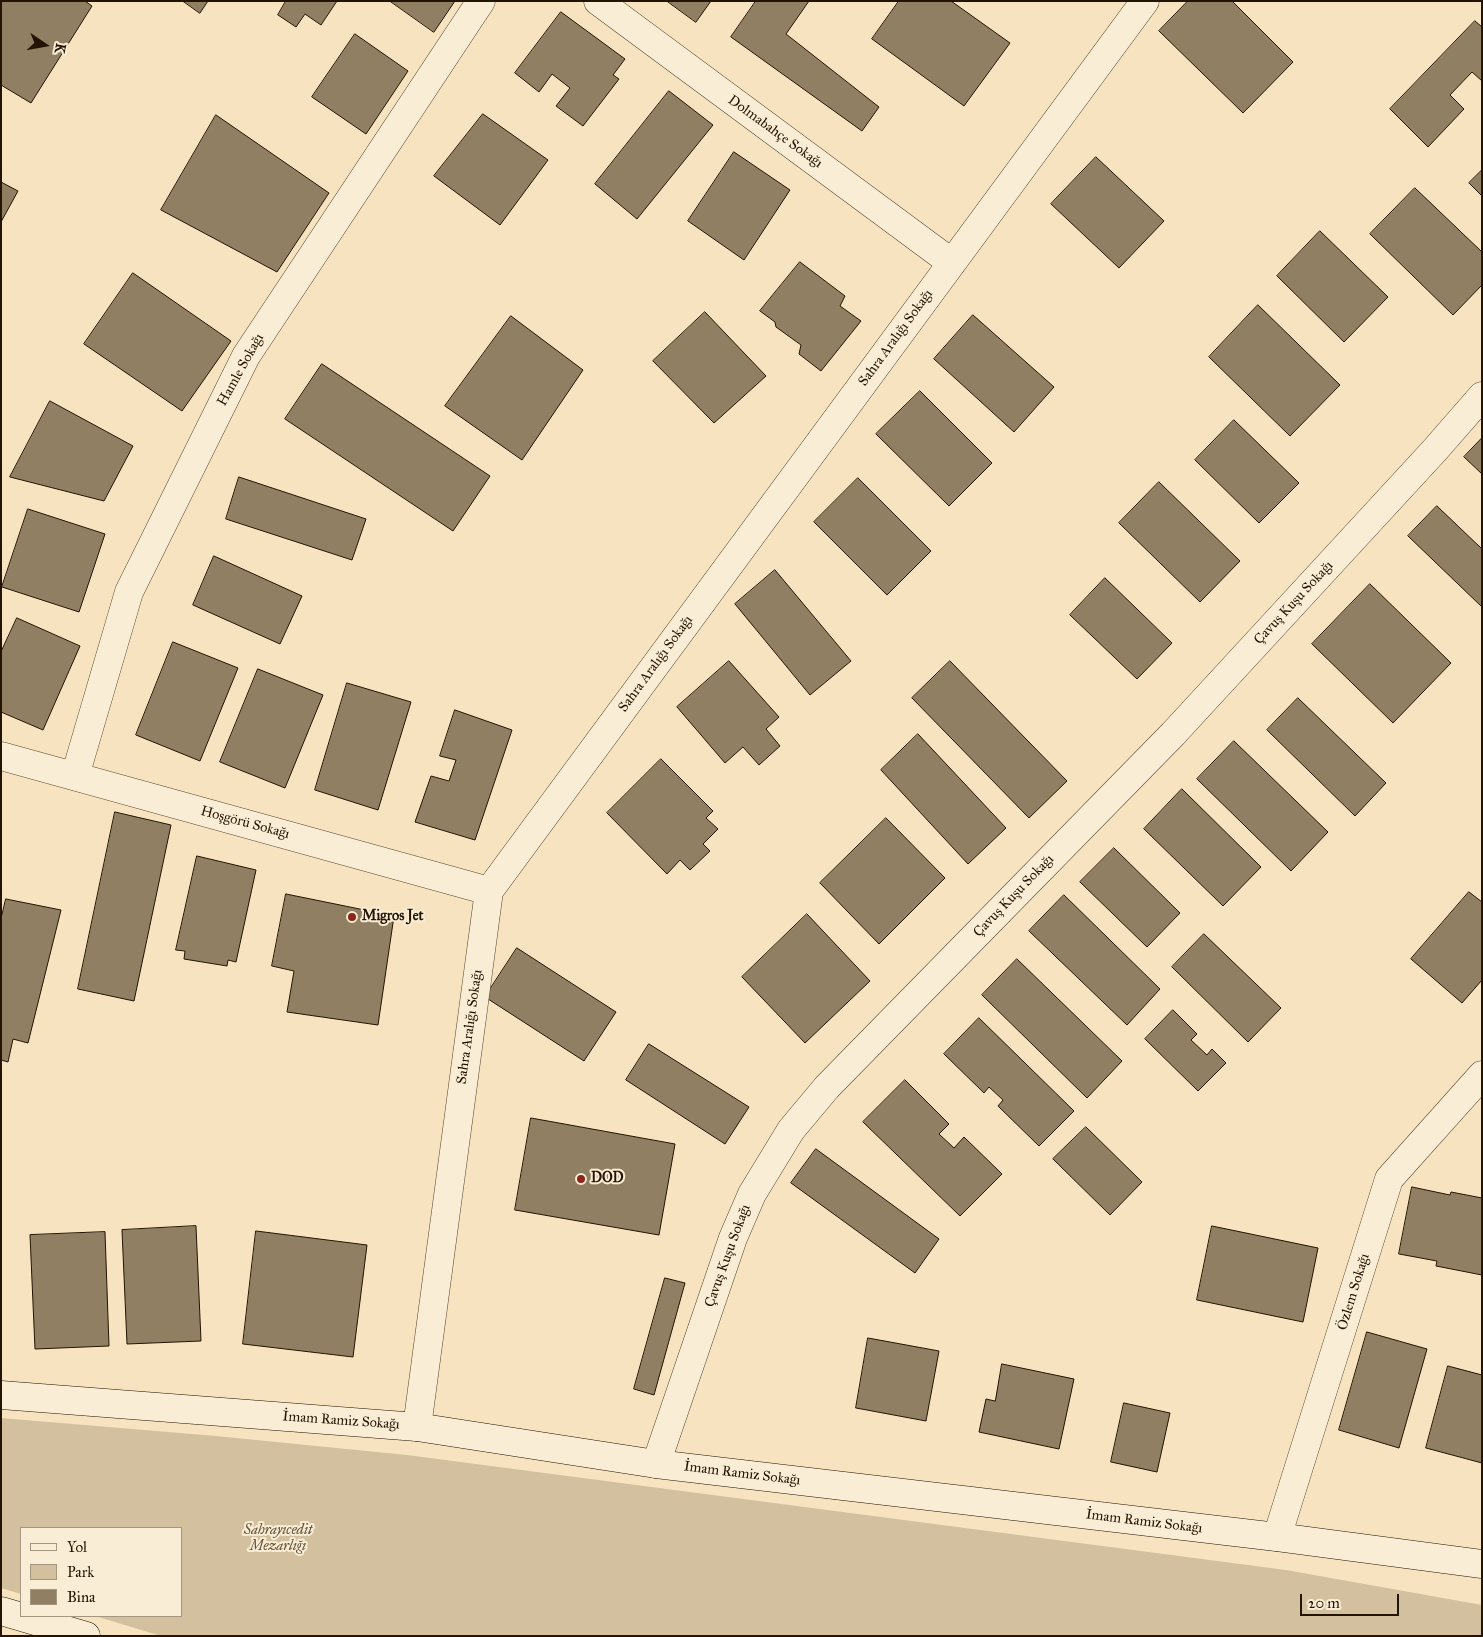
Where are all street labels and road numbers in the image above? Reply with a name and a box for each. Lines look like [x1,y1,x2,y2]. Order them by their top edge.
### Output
street label: Dolmabahçe Sokağı [724,92,826,172]
street label: Sahra Aralığı Sokağı [855,286,937,390]
street label: Hamle Sokağı [214,331,268,409]
street label: Çavuş Kuşu Sokağı [1251,558,1337,648]
street label: Sahra Aralığı Sokağı [615,612,697,716]
street label: Hoşgörü Sokağı [199,803,291,843]
street label: Çavuş Kuşu Sokağı [970,851,1058,941]
street label: Sahra Aralığı Sokağı [454,969,486,1085]
street label: Çavuş Kuşu Sokağı [702,1202,754,1310]
street label: Özlem Sokağı [1334,1252,1374,1332]
street label: İmam Ramiz Sokağı [282,1409,400,1433]
street label: İmam Ramiz Sokağı [683,1459,801,1489]
street label: İmam Ramiz Sokağı [1085,1507,1203,1537]

